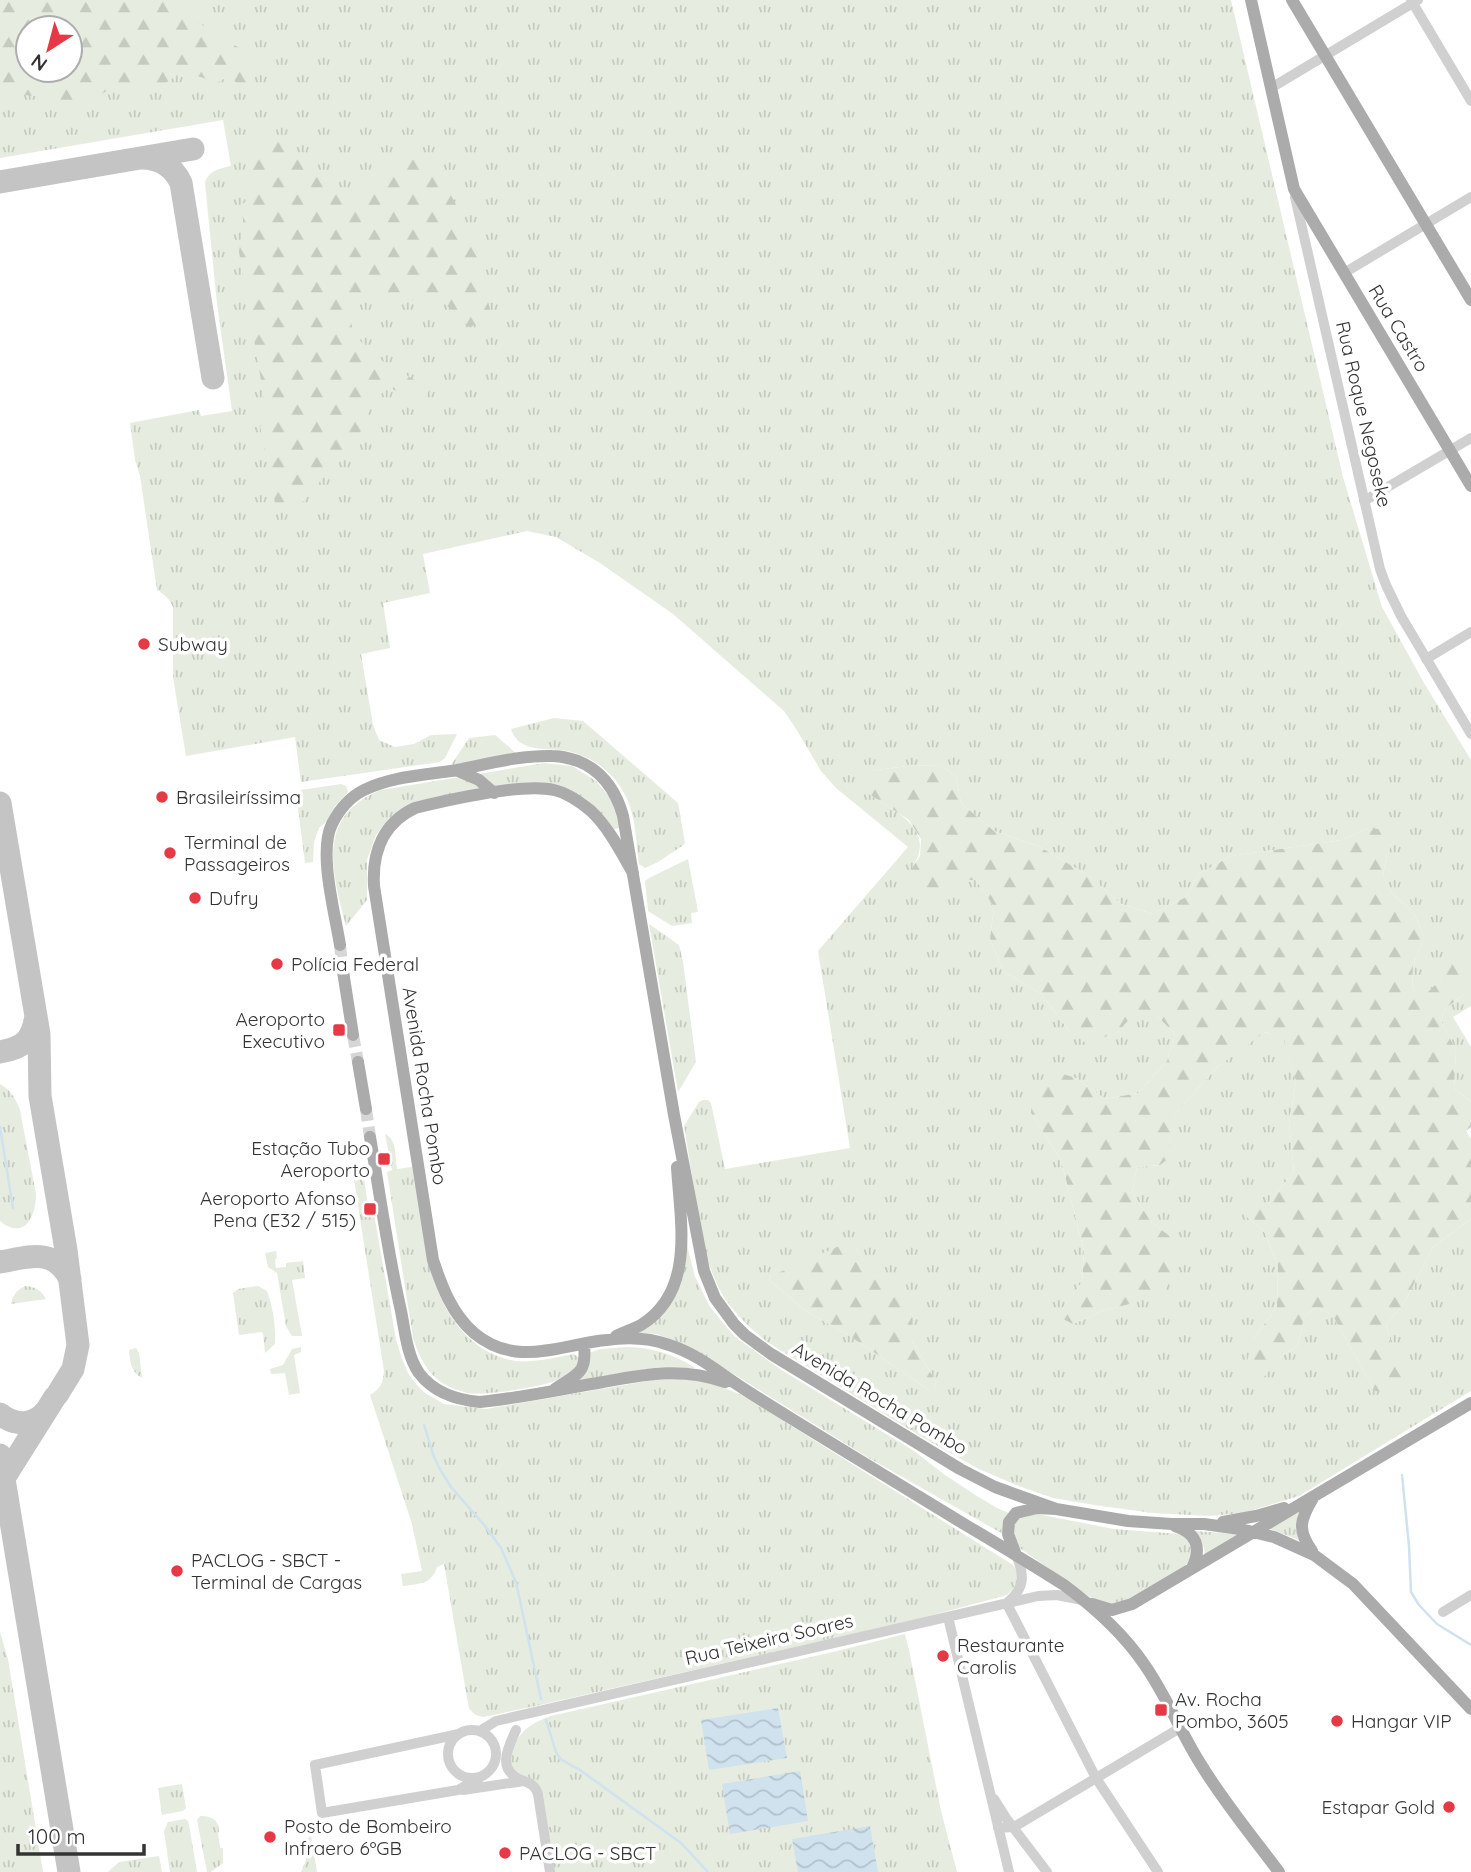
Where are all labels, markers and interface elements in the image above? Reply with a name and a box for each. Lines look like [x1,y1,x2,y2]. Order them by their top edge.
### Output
north arrow [14,14,84,84]
text: N [26,49,52,77]
street label: Rua Castro [1364,280,1434,376]
street label: Rua Roque Negoseke [1331,319,1397,509]
place label: Subway [158,632,228,656]
marker: Subway [136,636,152,652]
place label: Brasileiríssima [176,785,301,809]
marker: Brasileiríssima [154,789,170,805]
place label: Terminal de Passageiros [184,830,290,876]
marker: Terminal de Passageiros [162,845,178,861]
place label: Dufry [209,886,258,910]
marker: Dufry [187,890,203,906]
place label: Polícia Federal [291,952,419,976]
marker: Polícia Federal [269,956,285,972]
street label: Avenida Rocha Pombo [397,985,453,1187]
place label: Aeroporto Executivo [235,1007,325,1053]
marker: Aeroporto Executivo [331,1022,347,1038]
place label: Estação Tubo Aeroporto [251,1136,370,1182]
marker: Estação Tubo Aeroporto [376,1151,392,1167]
place label: Aeroporto Afonso Pena (E32 / 515) [200,1186,356,1232]
marker: Aeroporto Afonso Pena (E32 / 515) [362,1201,378,1217]
street label: Avenida Rocha Pombo [788,1336,972,1460]
place label: PACLOG - SBCT - Terminal de Cargas [191,1548,362,1594]
marker: PACLOG - SBCT - Terminal de Cargas [169,1563,185,1579]
street label: Rua Teixeira Soares [683,1608,855,1670]
place label: Restaurante Carolis [957,1633,1065,1679]
marker: Restaurante Carolis [935,1648,951,1664]
place label: Av. Rocha Pombo, 3605 [1175,1687,1289,1733]
marker: Av. Rocha Pombo, 3605 [1153,1702,1169,1718]
place label: Hangar VIP [1351,1709,1452,1733]
marker: Hangar VIP [1329,1713,1345,1729]
place label: Estapar Gold [1321,1795,1435,1819]
marker: Estapar Gold [1441,1799,1457,1815]
scale bar [18,1812,144,1856]
place label: Posto de Bombeiro Infraero 6ºGB [284,1814,452,1860]
text: 100 m [28,1823,86,1849]
marker: Posto de Bombeiro Infraero 6ºGB [262,1829,278,1845]
place label: PACLOG - SBCT [519,1841,657,1865]
marker: PACLOG - SBCT [497,1845,513,1861]

